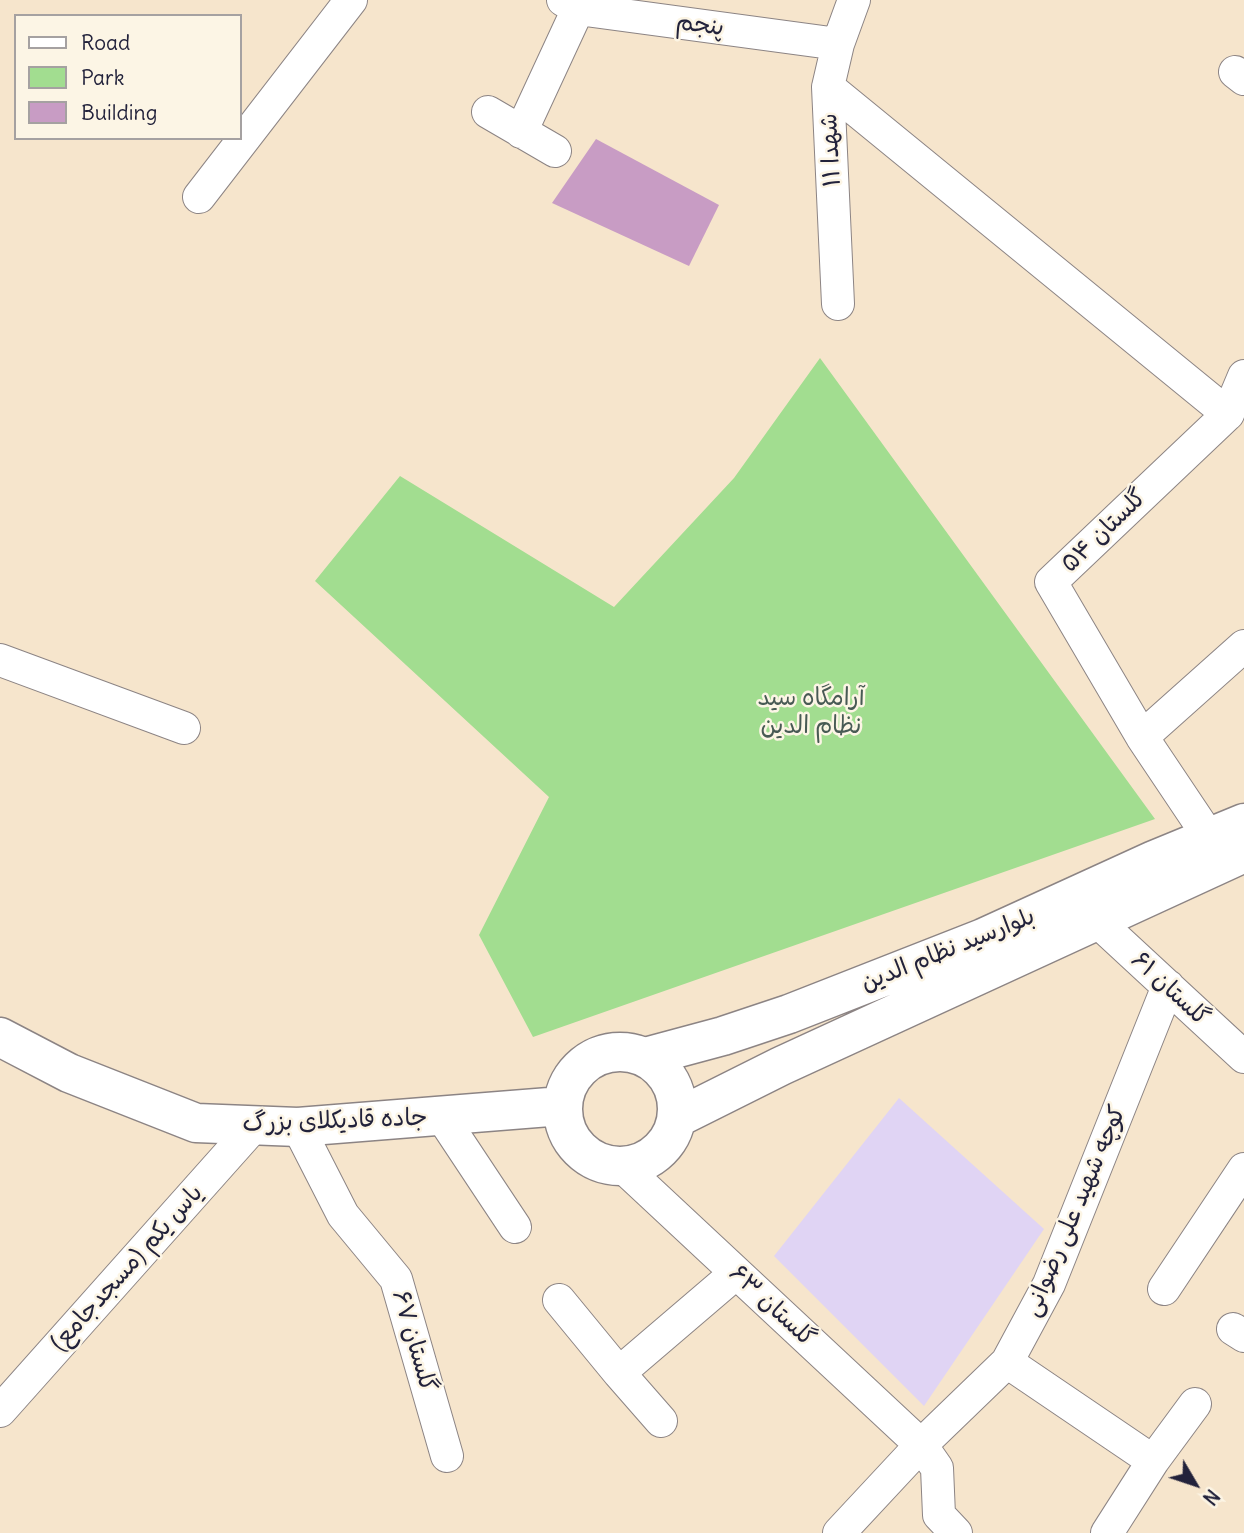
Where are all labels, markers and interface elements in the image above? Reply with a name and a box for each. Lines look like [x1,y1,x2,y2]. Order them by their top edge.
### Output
street label: پنجم [674,7,726,43]
legend [14,14,242,140]
text: Road [81,29,130,56]
text: Park [81,64,124,91]
text: Building [81,99,157,126]
street label: شهدا ۱۱ [815,112,847,188]
street label: گلستان ۵۴ [1055,483,1153,579]
park label: آرامگاه سید نظام الدین [757,684,865,740]
street label: بلوارسید نظام الدین [857,902,1039,998]
street label: گلستان ۶۱ [1125,946,1215,1032]
street label: کوچه شهید علی رضوانی [1018,1101,1132,1321]
street label: جاده قادیکلای بزرگ [242,1103,428,1139]
street label: یاس یکم (مسجدجامع) [45,1179,209,1357]
street label: گلستان ۶۳ [723,1259,821,1353]
street label: گلستان ۶۷ [386,1287,442,1395]
north arrow [1160,1449,1230,1519]
text: N [1198,1485,1225,1510]

